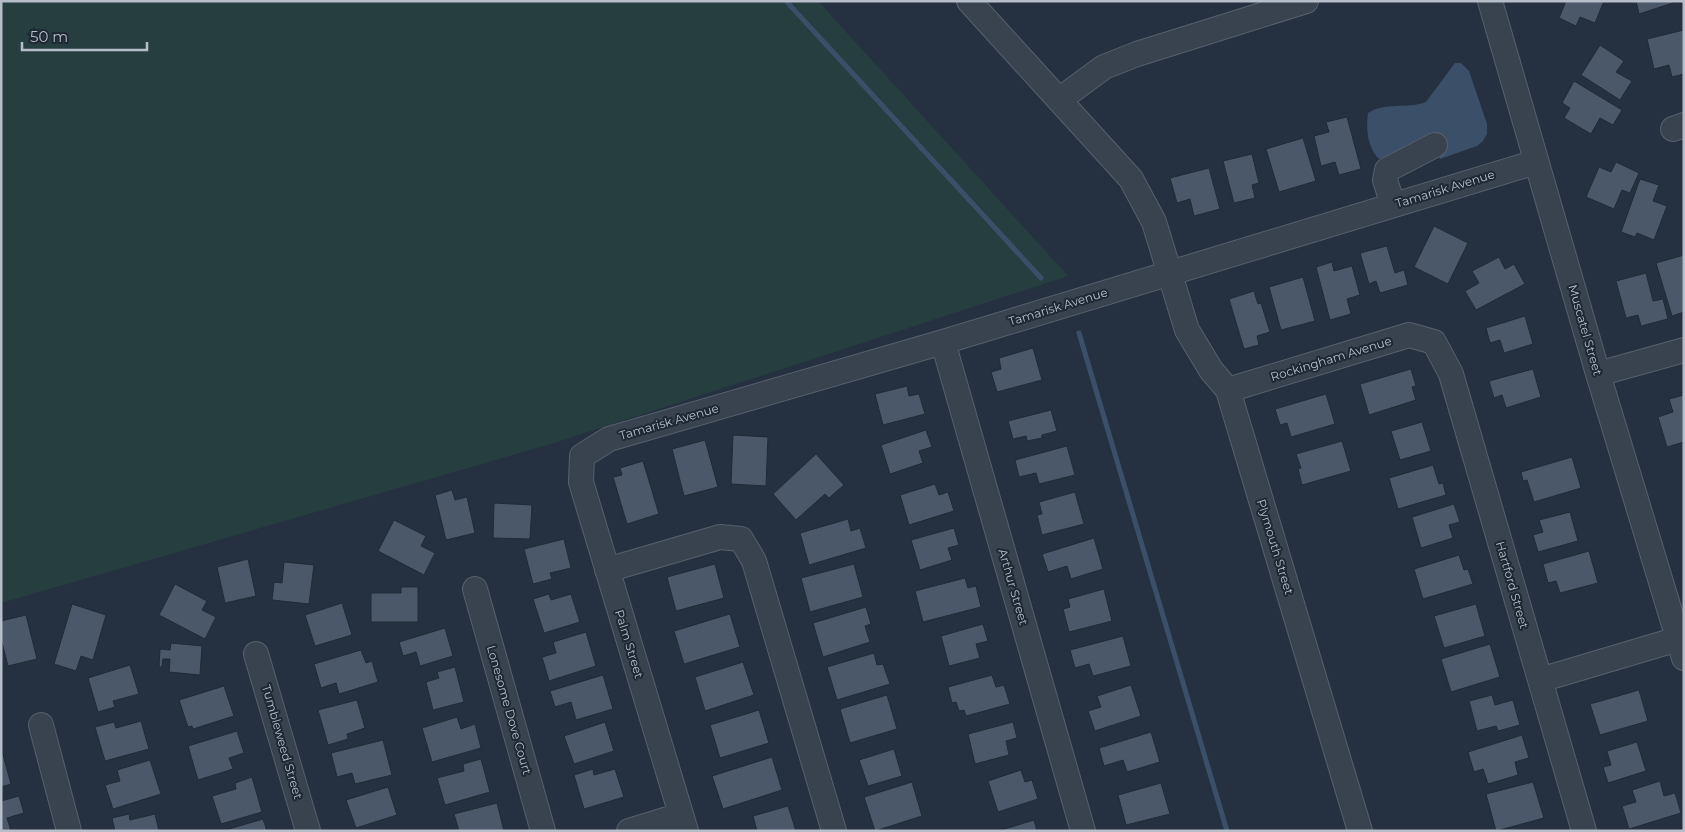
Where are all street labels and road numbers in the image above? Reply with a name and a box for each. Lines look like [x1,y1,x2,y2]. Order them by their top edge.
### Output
street label: Tamarisk Avenue [1393,166,1496,211]
street label: Muscatel Street [1565,283,1606,377]
street label: Tamarisk Avenue [1006,284,1109,329]
street label: Rockingham Avenue [1268,333,1393,384]
street label: Tamarisk Avenue [617,400,720,443]
street label: Plymouth Street [1254,497,1297,597]
street label: Hartford Street [1493,539,1532,631]
street label: Arthur Street [995,547,1032,627]
street label: Palm Street [612,608,647,680]
street label: Lonesome Dove Court [484,643,535,776]
street label: Tumbleweed Street [259,683,306,801]

